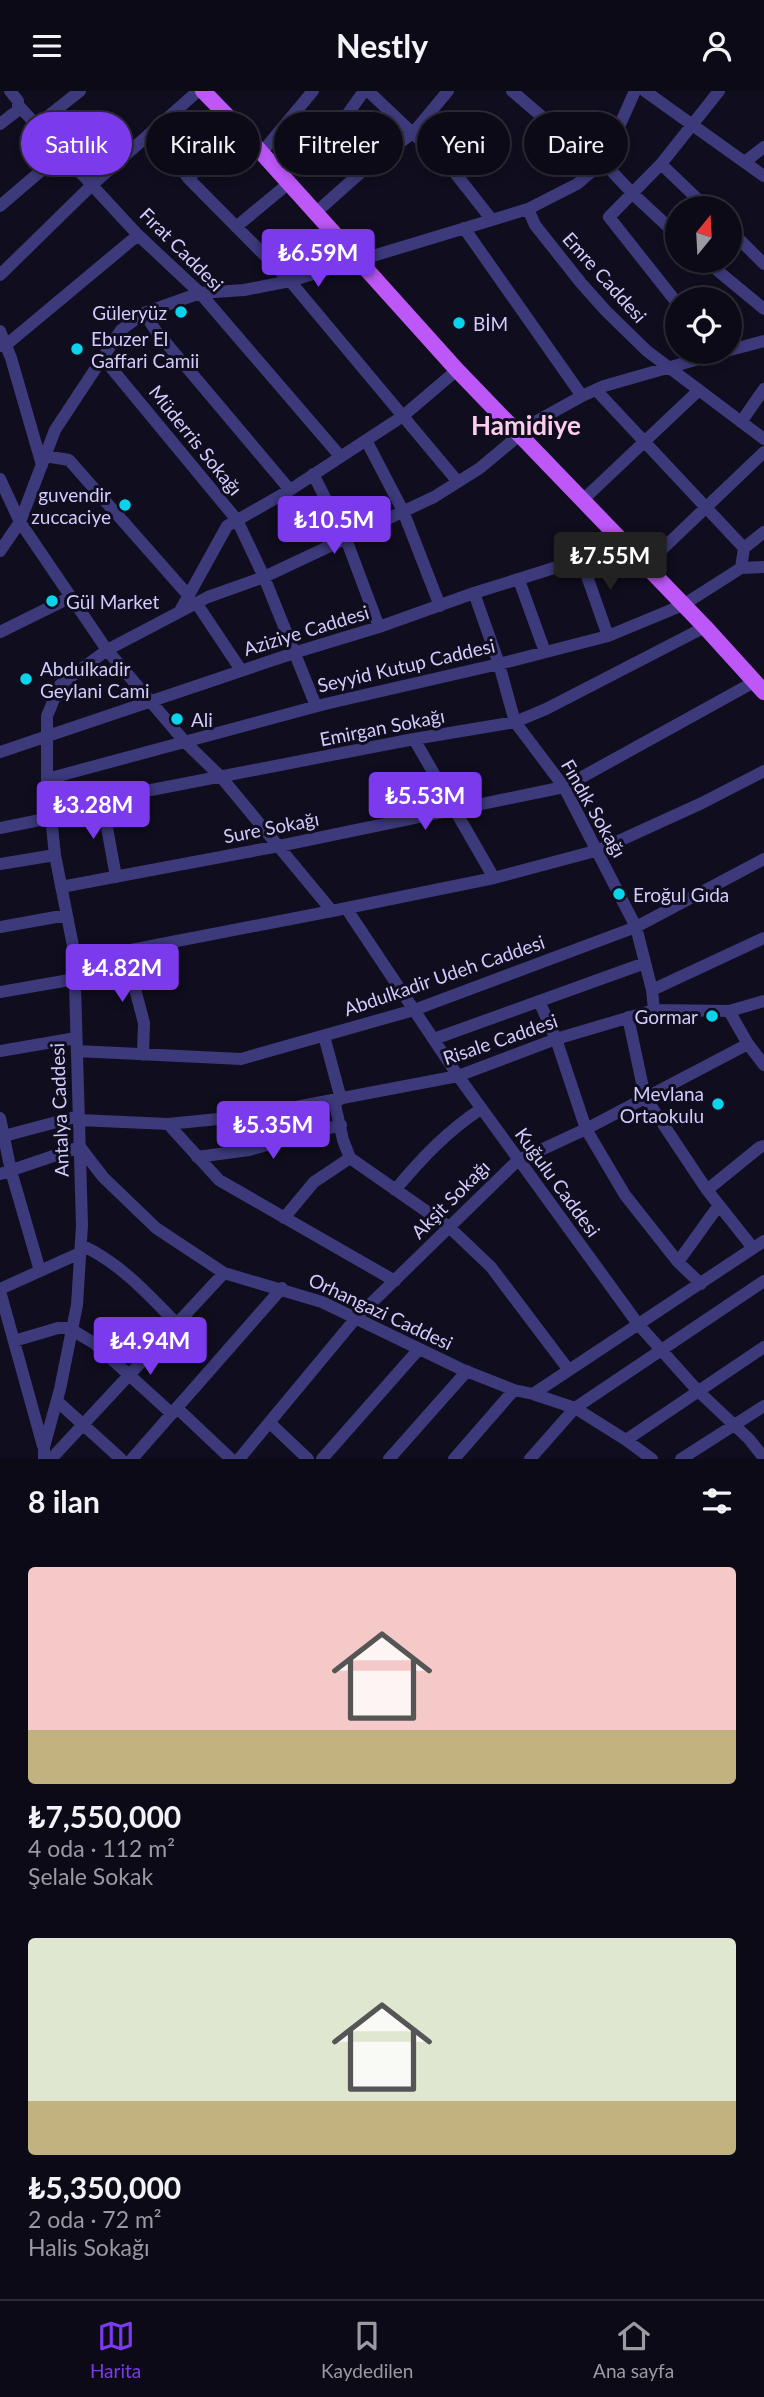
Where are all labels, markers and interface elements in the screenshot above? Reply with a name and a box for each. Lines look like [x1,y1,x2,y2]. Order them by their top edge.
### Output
text: Nestly [336,26,428,65]
icon: menu [28,27,66,65]
icon: person [698,27,736,65]
chip: Satılık [21,112,132,175]
chip: Kiralık [146,112,260,175]
chip: Filtreler [274,112,403,175]
chip: Yeni [417,112,510,175]
chip: Daire [524,112,628,175]
north arrow [665,196,742,273]
map controls [665,196,742,364]
street label: Fırat Caddesi [136,203,228,295]
street label: Emre Caddesi [558,227,652,327]
pin: ₺6.59M [261,229,375,289]
text: ₺6.59M [278,238,358,266]
button: locate [665,287,742,364]
place label: Güleryüz [92,301,167,324]
marker: Güleryüz [173,304,189,320]
place label: BİM [473,312,508,335]
marker: BİM [451,315,467,331]
place label: Ebuzer El Gaffari Camii [91,327,199,372]
marker: Ebuzer El Gaffari Camii [69,341,85,357]
street label: Müderris Sokağı [145,380,247,500]
district label: Hamidiye [471,409,581,441]
place label: guvendir zuccaciye [31,483,111,528]
marker: guvendir zuccaciye [117,497,133,513]
pin: ₺10.5M [277,497,391,556]
text: ₺10.5M [294,505,374,533]
pin: ₺7.55M [553,533,667,592]
text: ₺7.55M [570,541,650,569]
place label: Gül Market [66,590,159,613]
marker: Gül Market [44,593,60,609]
street label: Aziziye Caddesi [241,600,371,660]
street label: Seyyid Kutup Caddesi [315,633,497,697]
place label: Abdulkadir Geylani Cami [40,657,150,702]
marker: Abdulkadir Geylani Cami [18,671,34,687]
street label: Emirgan Sokağı [317,704,447,750]
place label: Ali [191,708,213,731]
marker: Ali [169,711,185,727]
street label: Fındık Sokağı [557,755,631,861]
pin: ₺5.53M [368,773,482,832]
pin: ₺3.28M [36,781,150,841]
text: ₺5.53M [385,781,465,809]
text: ₺3.28M [53,790,133,818]
street label: Sure Sokağı [221,806,321,848]
place label: Eroğul Gıda [633,883,729,906]
marker: Eroğul Gıda [611,886,627,902]
street label: Abdulkadir Udeh Caddesi [341,930,547,1020]
pin: ₺4.82M [65,944,179,1004]
text: ₺4.82M [82,953,162,981]
place label: Gormar [635,1005,698,1028]
marker: Gormar [704,1008,720,1024]
street label: Risale Caddesi [440,1009,560,1069]
street label: Antalya Caddesi [45,1043,73,1177]
place label: Mevlana Ortaokulu [620,1082,704,1127]
marker: Mevlana Ortaokulu [710,1096,726,1112]
pin: ₺5.35M [216,1101,330,1161]
text: ₺5.35M [233,1110,313,1138]
street label: Kuğulu Caddesi [511,1123,605,1241]
street label: Akşit Sokağı [406,1155,494,1243]
street label: Orhangazi Caddesi [305,1268,457,1354]
pin: ₺4.94M [93,1317,207,1377]
text: ₺4.94M [110,1326,190,1354]
icon: filters [698,1482,736,1520]
text: 8 ilan [28,1483,100,1519]
icon: home [319,1613,445,1739]
text: ₺7,550,000 [28,1798,181,1834]
text: 4 oda · 112 m² [28,1834,175,1862]
text: Şelale Sokak [28,1862,153,1890]
icon: home [319,1984,445,2110]
text: ₺5,350,000 [28,2169,181,2205]
text: 2 oda · 72 m² [28,2205,162,2233]
text: Halis Sokağı [28,2233,150,2261]
tab: Harita [90,2317,141,2382]
tab: Kaydedilen [321,2317,413,2382]
tab: Ana sayfa [593,2317,674,2382]

